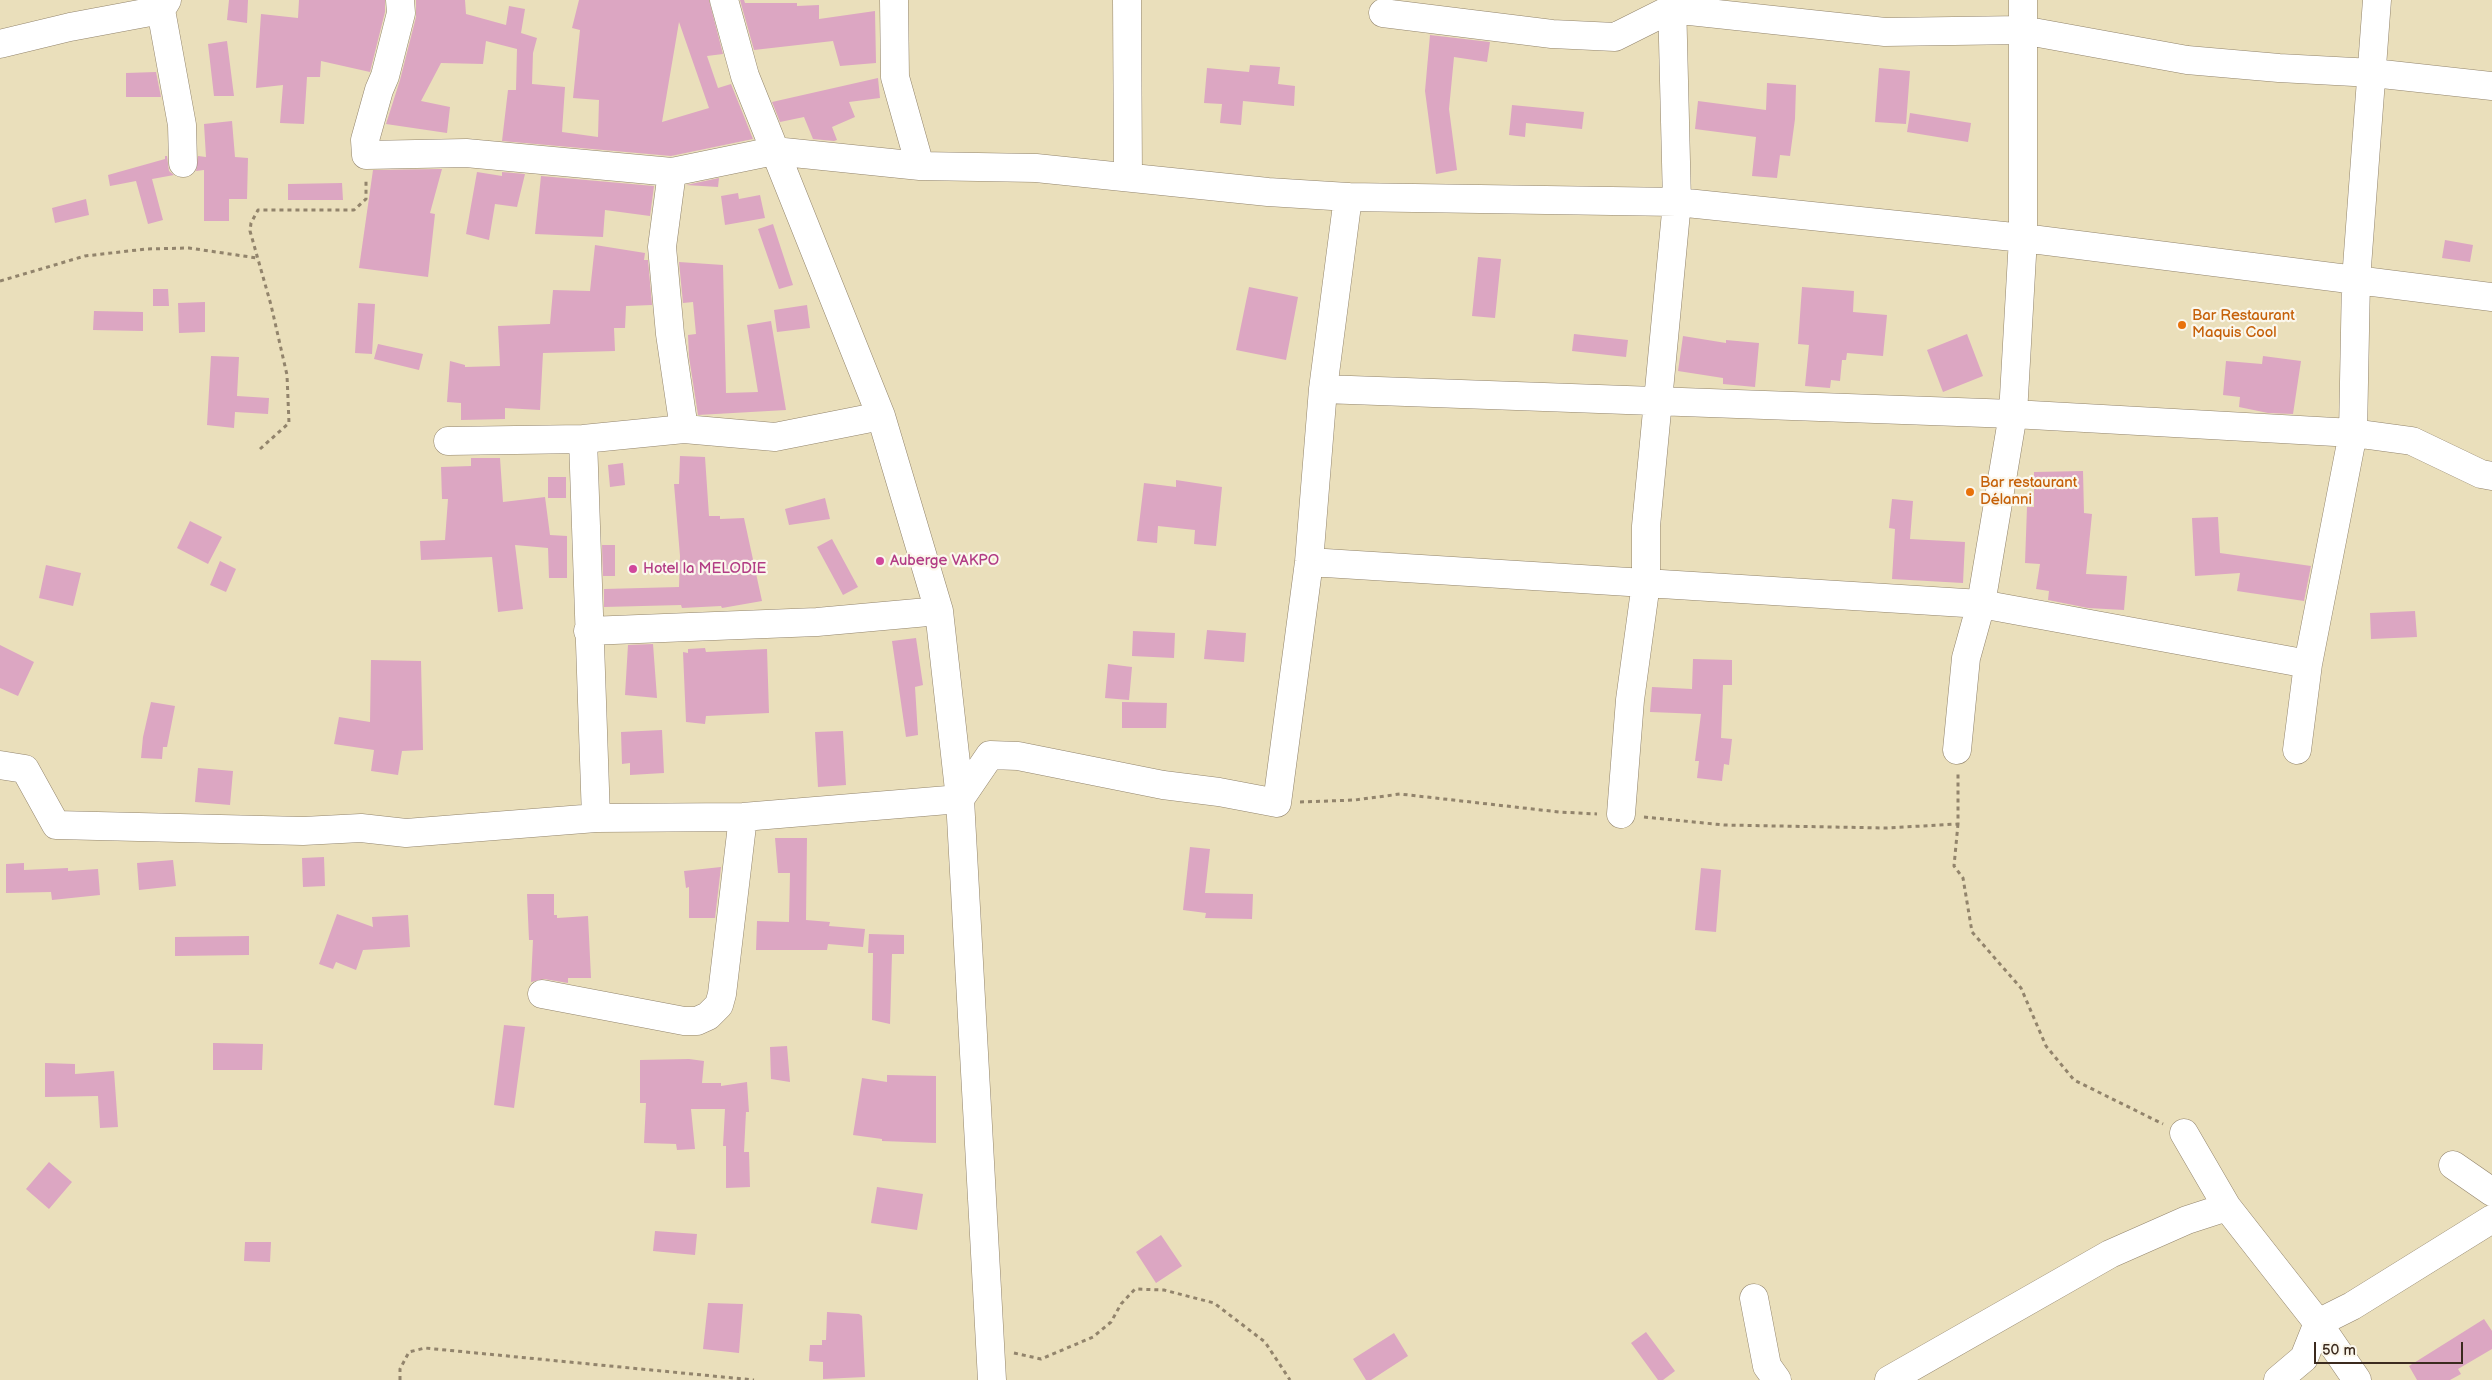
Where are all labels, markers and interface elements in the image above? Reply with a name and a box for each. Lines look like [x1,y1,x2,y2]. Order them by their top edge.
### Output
place label: Bar Restaurant Maquis Cool [2192,307,2295,342]
marker: Bar Restaurant Maquis Cool [2176,319,2188,331]
place label: Bar restaurant Délanni [1980,474,2077,509]
marker: Bar restaurant Délanni [1964,486,1976,498]
place label: Auberge VAKPO [890,552,999,570]
marker: Auberge VAKPO [874,555,886,567]
place label: Hotel la MELODIE [643,560,766,578]
marker: Hotel la MELODIE [627,563,639,575]
scale bar [2317,1332,2466,1364]
text: 50 m [2322,1341,2356,1360]

